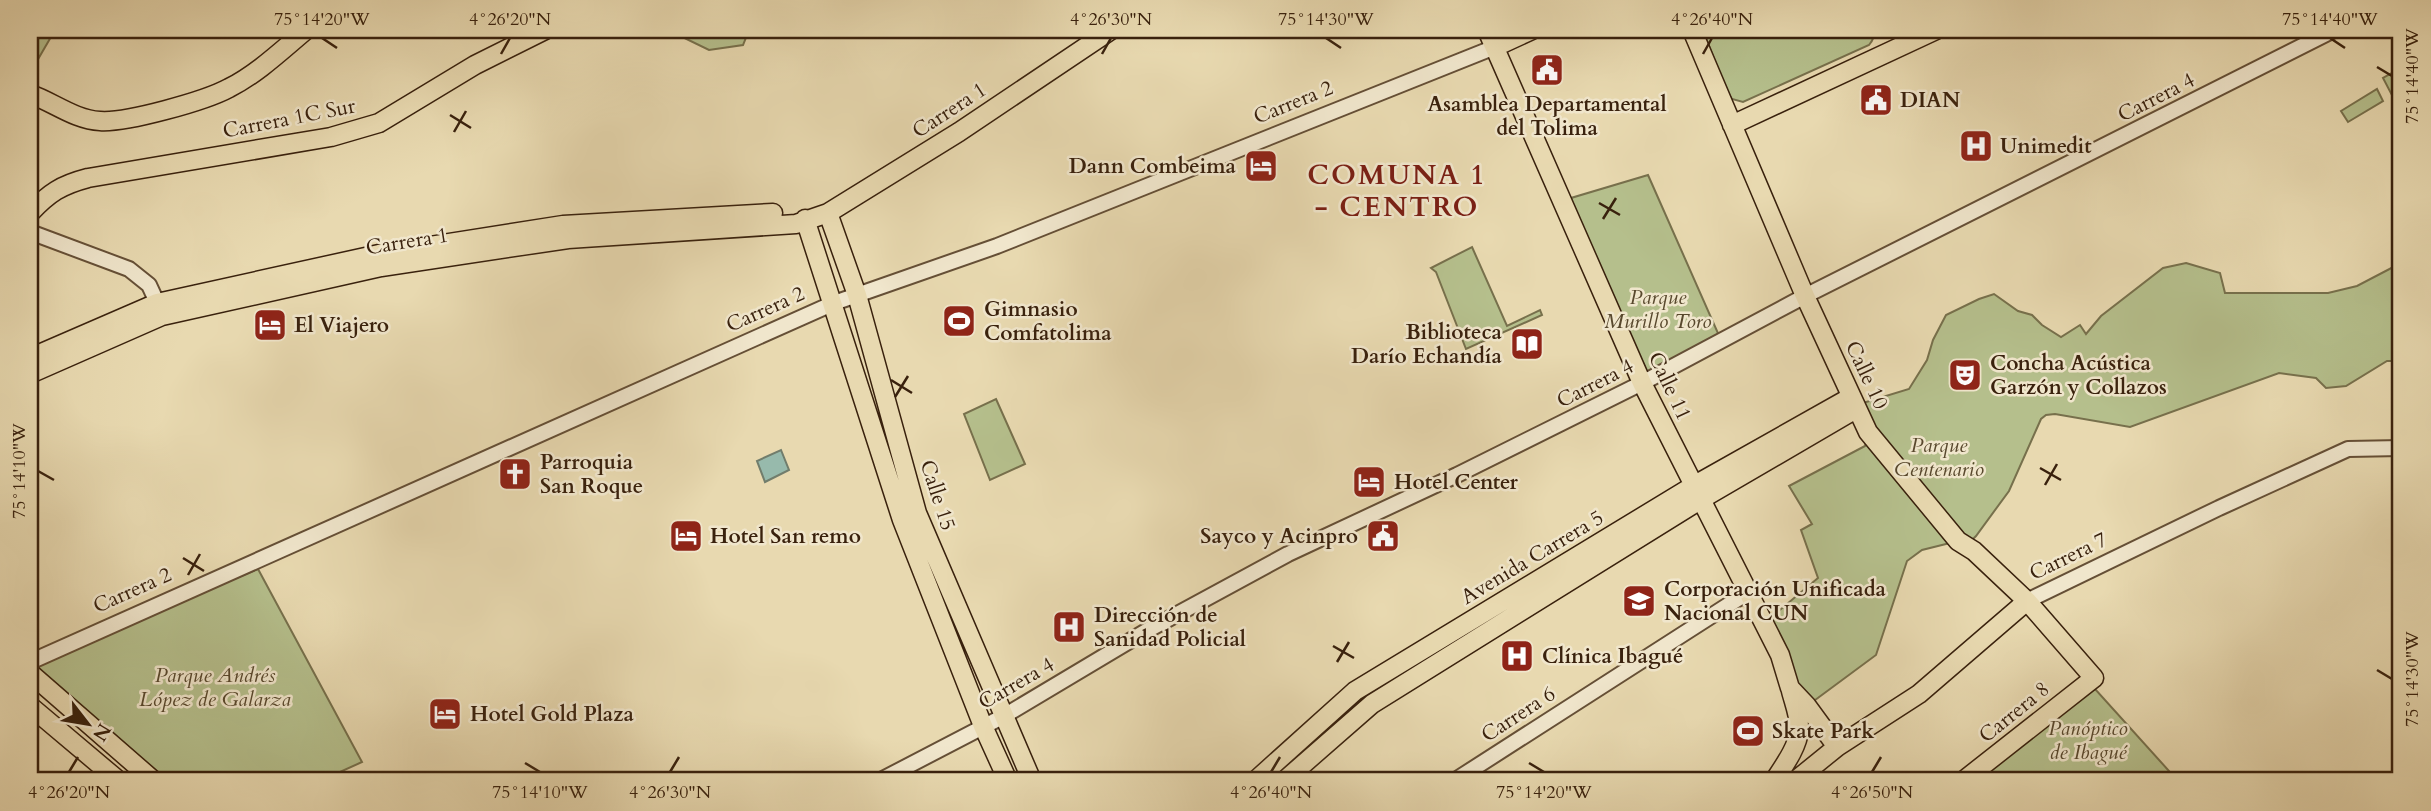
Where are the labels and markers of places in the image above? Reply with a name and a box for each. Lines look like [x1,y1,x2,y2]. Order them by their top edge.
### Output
public building icon: Asamblea Departamental del Tolima [1528,51,1566,89]
public building icon: DIAN [1857,81,1895,119]
place label: DIAN [1900,86,1960,115]
place label: Asamblea Departamental del Tolima [1427,90,1667,143]
hospital icon: Unimedit [1957,127,1995,165]
place label: Unimedit [2000,132,2092,161]
hotel icon: Dann Combeima [1242,147,1280,185]
place label: Dann Combeima [1069,152,1237,181]
place label: Gimnasio Comfatolima [984,295,1112,348]
sports icon: Gimnasio Comfatolima [940,302,978,340]
hotel icon: El Viajero [251,306,289,344]
place label: El Viajero [294,311,389,340]
place label: Biblioteca Darío Echandía [1351,318,1503,371]
library icon: Biblioteca Darío Echandía [1508,325,1546,363]
place label: Concha Acústica Garzón y Collazos [1990,349,2167,402]
theatre icon: Concha Acústica Garzón y Collazos [1946,356,1984,394]
place label: Parroquia San Roque [540,448,643,501]
church icon: Parroquia San Roque [496,455,534,493]
hotel icon: Hotel Center [1350,463,1388,501]
place label: Hotel Center [1394,468,1519,497]
hotel icon: Hotel San remo [667,517,705,555]
public building icon: Sayco y Acinpro [1364,517,1402,555]
place label: Hotel San remo [710,522,861,551]
place label: Sayco y Acinpro [1200,522,1358,551]
place label: Corporación Unificada Nacional CUN [1664,575,1887,628]
school or university icon: Corporación Unificada Nacional CUN [1620,582,1658,620]
place label: Dirección de Sanidad Policial [1094,601,1246,654]
hospital icon: Dirección de Sanidad Policial [1050,608,1088,646]
hospital icon: Clínica Ibagué [1498,637,1536,675]
place label: Clínica Ibagué [1542,642,1683,671]
hotel icon: Hotel Gold Plaza [426,695,464,733]
place label: Hotel Gold Plaza [470,700,635,729]
sports icon: Skate Park [1729,712,1767,750]
place label: Skate Park [1772,717,1874,746]

